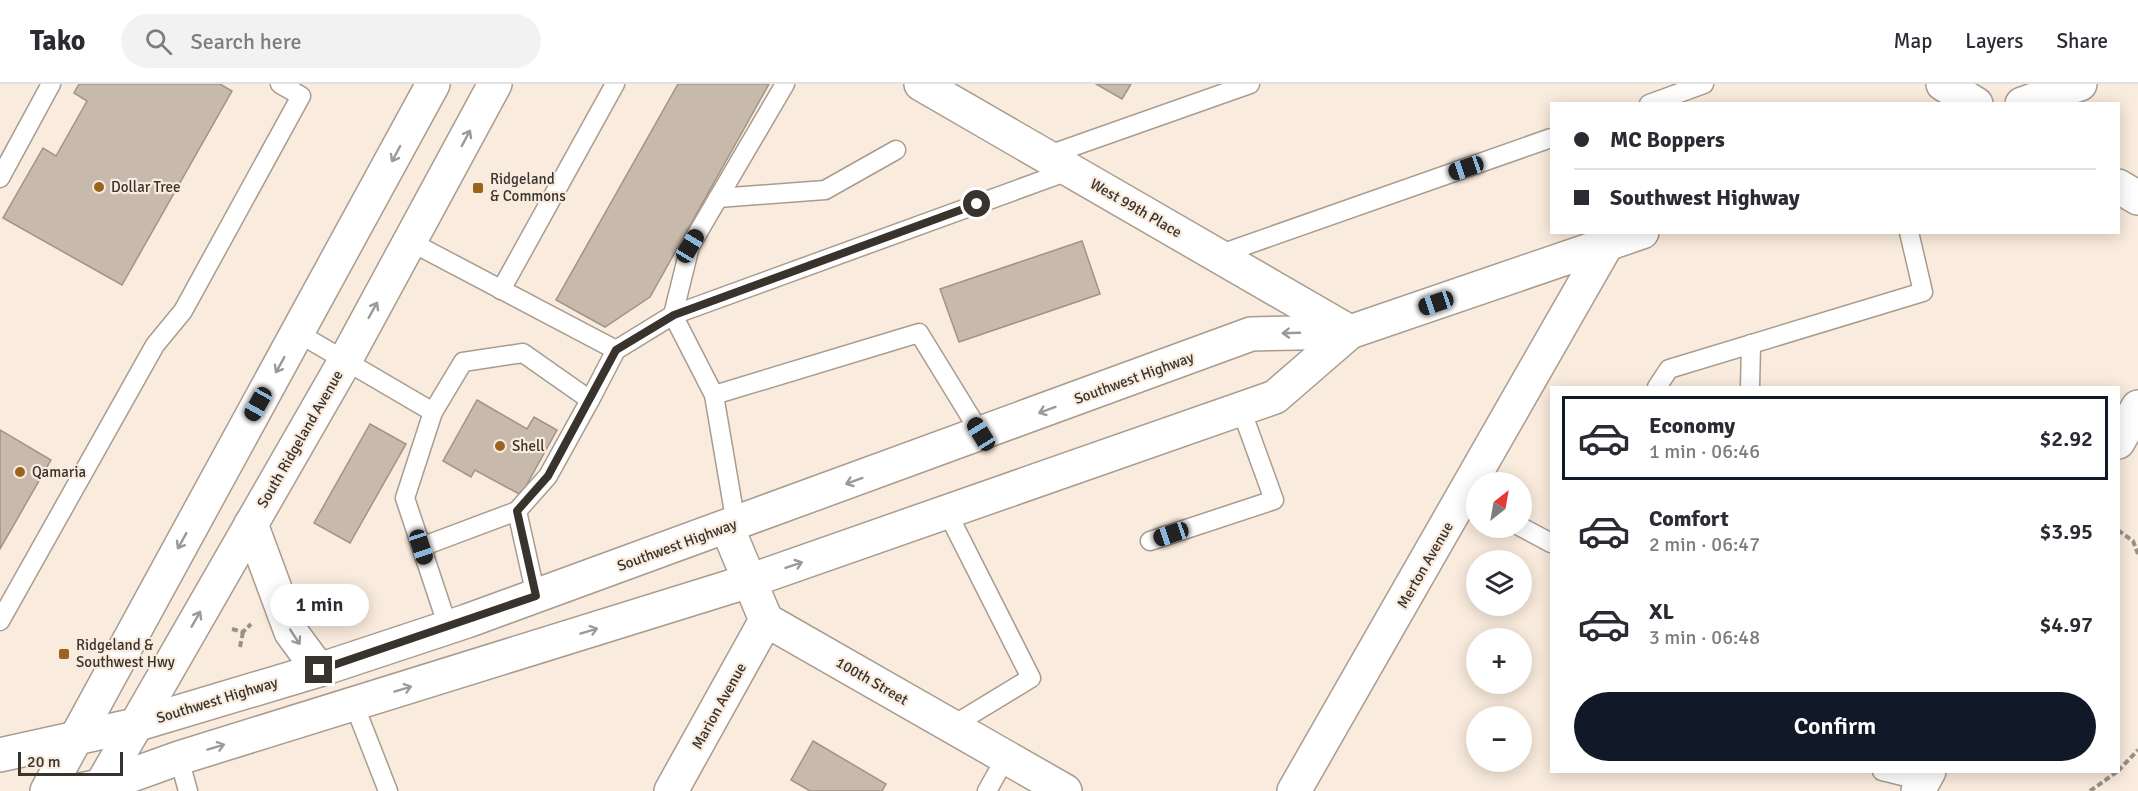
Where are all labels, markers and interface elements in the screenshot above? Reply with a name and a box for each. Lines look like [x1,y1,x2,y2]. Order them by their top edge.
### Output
search box [121,14,541,68]
text: Tako [30,24,85,58]
icon: search [142,25,175,58]
text: Search here [190,28,301,55]
text: Map [1894,28,1932,54]
text: Layers [1965,28,2023,54]
text: Share [2056,28,2108,54]
text: MC Boppers [1610,126,1725,153]
one-way arrow [460,130,472,147]
one-way arrow [390,145,402,162]
car [1446,154,1486,182]
place label: Ridgeland & Commons [490,170,566,205]
street label: West 99th Place [1087,175,1185,241]
place label: Dollar Tree [111,178,181,196]
marker: Dollar Tree [92,180,106,194]
marker: Ridgeland & Commons [471,181,485,195]
text: Southwest Highway [1610,184,1800,211]
route start [963,190,990,217]
car [673,226,707,266]
car [1416,289,1456,317]
one-way arrow [368,301,379,319]
one-way arrow [1282,328,1302,339]
street label: Southwest Highway [1072,348,1196,408]
one-way arrow [274,356,286,373]
street label: South Ridgeland Avenue [253,367,347,511]
car [241,384,275,424]
one-way arrow [1038,405,1057,416]
icon: car [1577,411,1631,465]
text: Economy [1649,412,1735,439]
car [964,414,998,454]
text: $2.92 [2039,425,2093,452]
place label: Shell [512,437,545,455]
marker: Shell [493,439,507,453]
text: 1 min · 06:46 [1649,439,1760,464]
place label: Qamaria [32,463,86,481]
marker: Qamaria [13,465,27,479]
north arrow [1466,472,1532,538]
map controls [1466,472,1532,772]
one-way arrow [845,476,864,487]
icon: car [1577,504,1631,558]
text: Comfort [1649,505,1729,532]
street label: Southwest Highway [615,515,739,575]
text: $3.95 [2039,518,2093,545]
street label: Merton Avenue [1393,519,1457,611]
car [1151,520,1191,548]
car [407,527,435,567]
one-way arrow [176,532,188,549]
text: 2 min · 06:47 [1649,532,1760,557]
button: layers [1466,550,1532,616]
one-way arrow [785,559,803,570]
callout: 1 min [270,583,368,625]
text: 1 min [296,592,343,617]
icon: car [1577,597,1631,651]
text: XL [1649,598,1674,625]
one-way arrow [191,611,202,629]
text: $4.97 [2039,611,2093,638]
one-way arrow [579,625,598,636]
text: 3 min · 06:48 [1649,625,1760,650]
one-way arrow [290,628,302,645]
button: + [1466,628,1532,694]
place label: Ridgeland & Southwest Hwy [76,636,175,671]
marker: Ridgeland & Southwest Hwy [57,647,71,661]
street label: 100th Street [833,653,911,709]
route end [305,656,332,683]
street label: Marion Avenue [688,660,750,752]
street label: Southwest Highway [154,673,280,727]
one-way arrow [393,683,412,694]
button: Confirm [1574,692,2096,761]
button: − [1466,706,1532,772]
one-way arrow [206,741,225,752]
scale bar [18,749,123,776]
text: 20 m [27,752,61,772]

